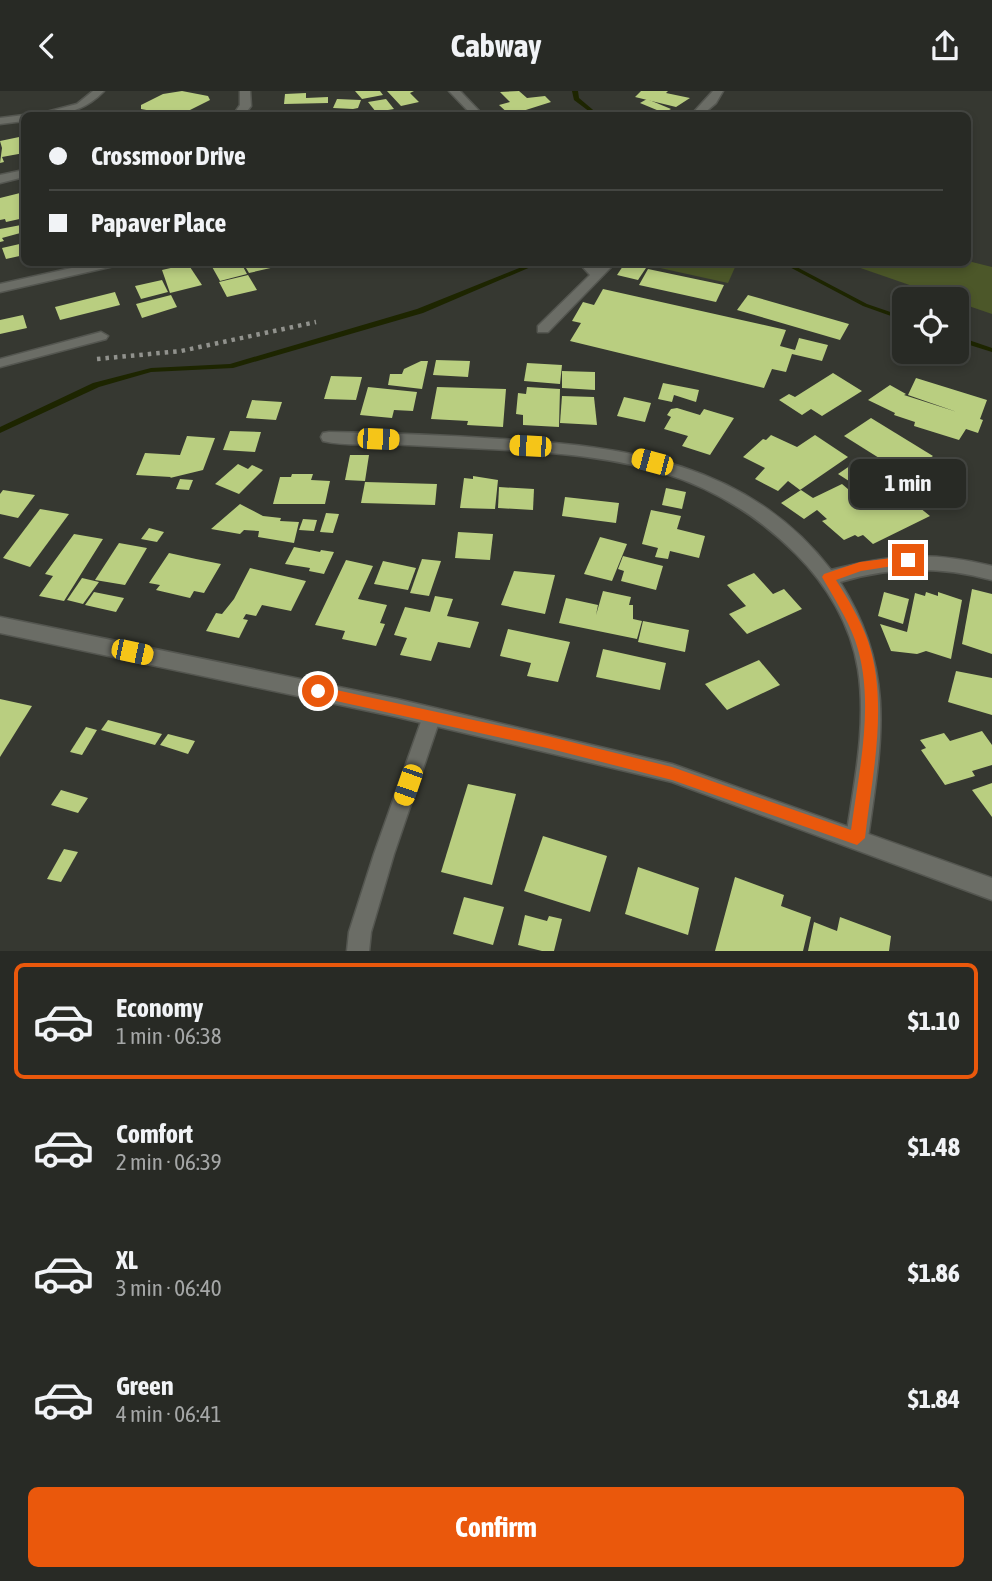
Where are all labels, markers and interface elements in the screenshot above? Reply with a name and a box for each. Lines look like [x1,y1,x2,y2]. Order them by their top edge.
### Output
icon: back [28,27,66,65]
text: Cabway [451,27,541,64]
icon: share [926,27,964,65]
text: Crossmoor Drive [91,141,246,171]
text: Papaver Place [91,208,226,238]
map controls [892,287,969,364]
button: locate [892,287,969,364]
car [357,428,400,450]
car [509,434,552,458]
car [629,446,676,478]
callout: 1 min [850,459,966,507]
text: 1 min [885,470,931,496]
route end [892,544,924,576]
car [110,637,155,667]
route start [302,675,334,707]
car [392,762,425,808]
icon: car [32,990,95,1053]
text: Economy [116,993,203,1023]
text: $1.10 [908,1006,960,1036]
text: 1 min · 06:38 [116,1023,222,1049]
icon: car [32,1116,95,1179]
text: Comfort [116,1119,193,1149]
text: $1.48 [908,1132,960,1162]
text: 2 min · 06:39 [116,1149,222,1175]
icon: car [32,1242,95,1305]
text: XL [116,1245,138,1275]
text: $1.86 [908,1258,960,1288]
text: 3 min · 06:40 [116,1275,222,1301]
icon: car [32,1368,95,1431]
text: Green [116,1371,174,1401]
text: $1.84 [908,1384,960,1414]
text: 4 min · 06:41 [116,1401,222,1427]
button: Confirm [28,1487,964,1567]

